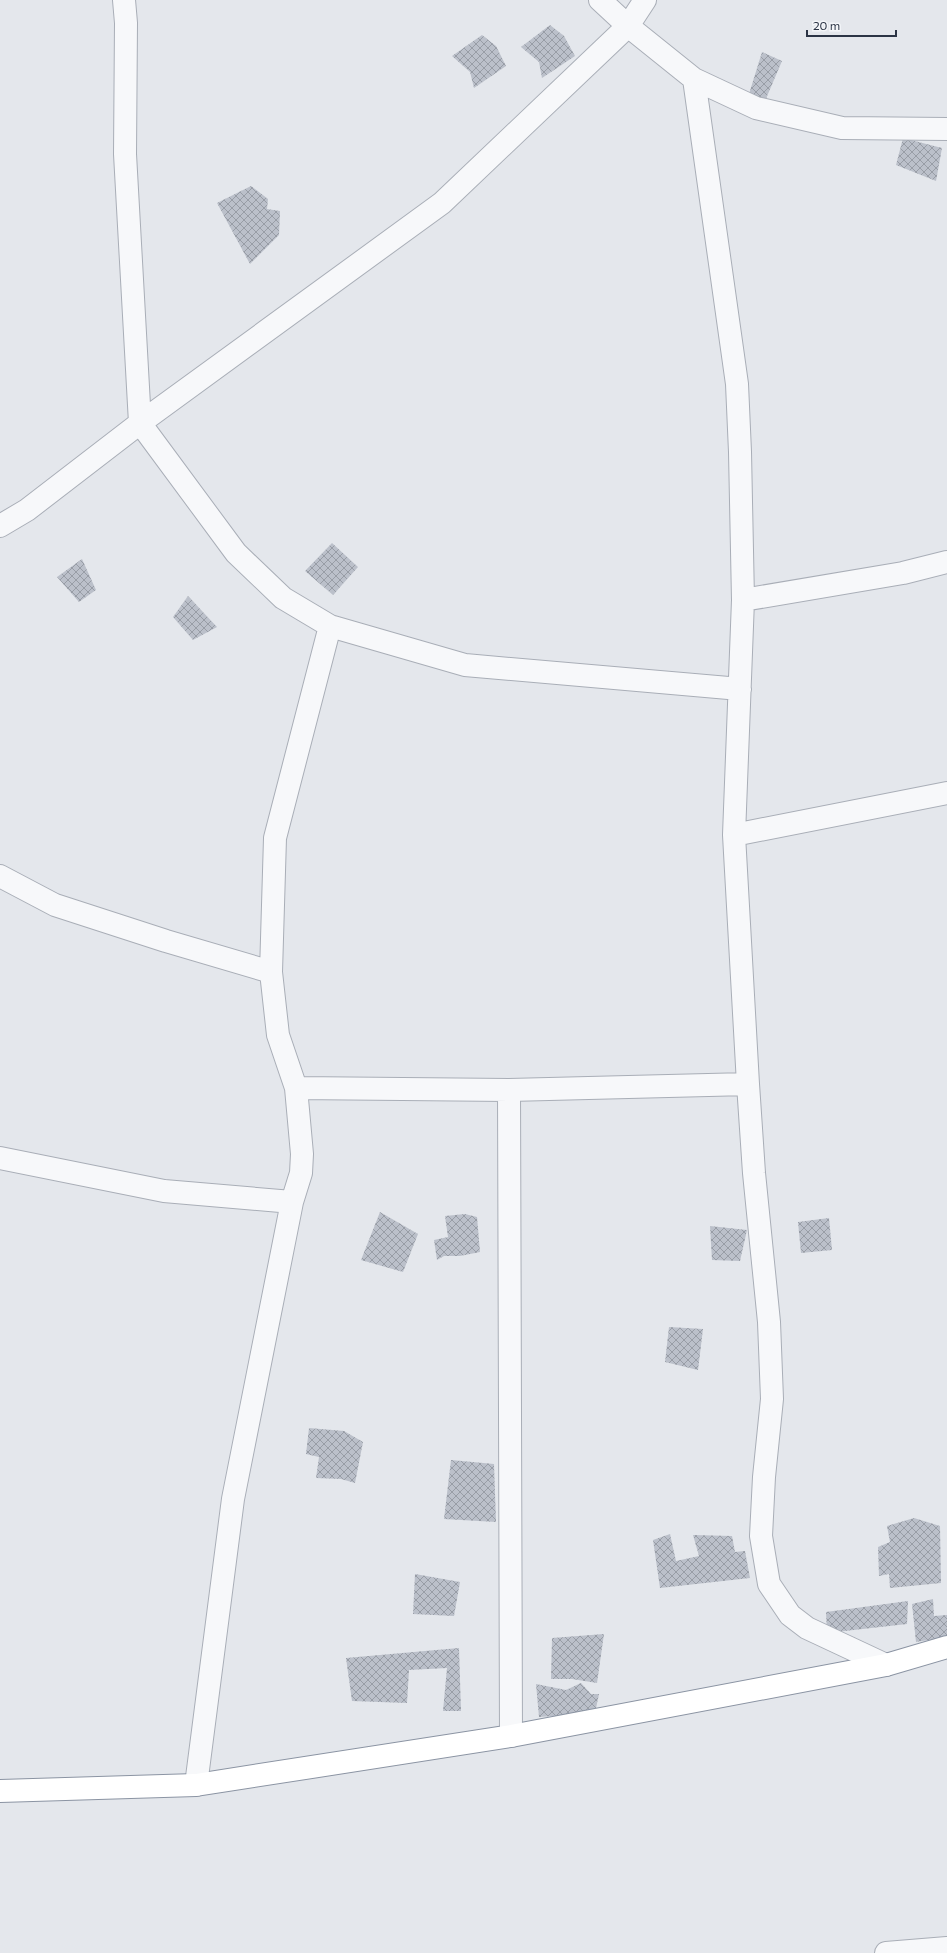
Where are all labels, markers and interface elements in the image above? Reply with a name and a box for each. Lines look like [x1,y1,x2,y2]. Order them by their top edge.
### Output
scale bar [807,12,896,38]
text: 20 m [813,18,840,32]

